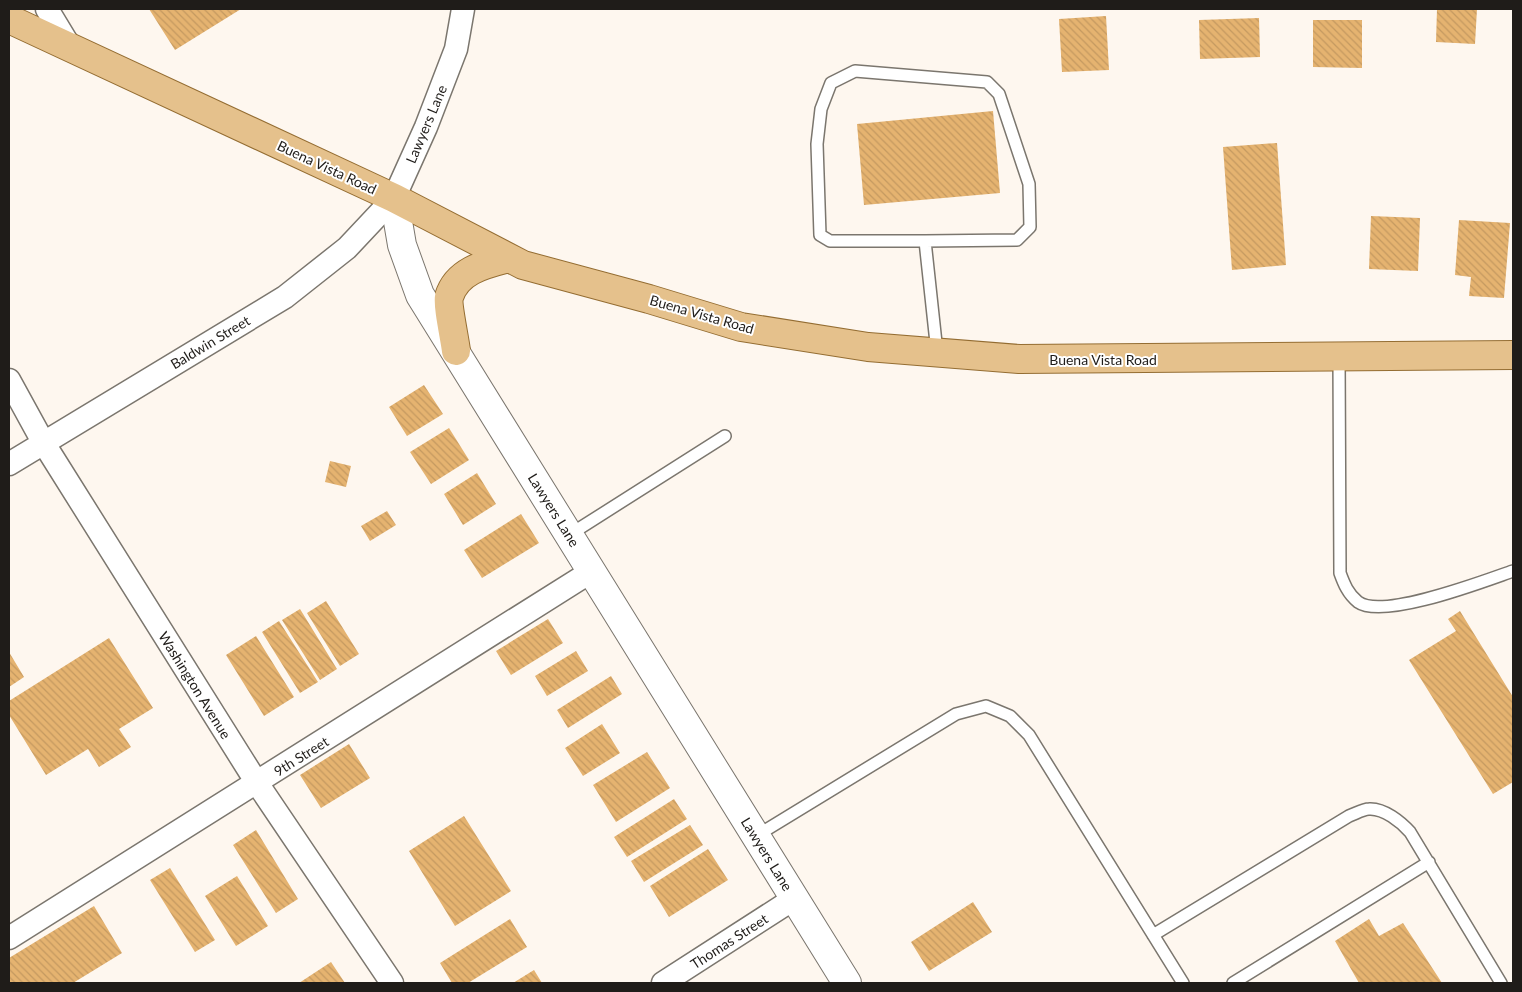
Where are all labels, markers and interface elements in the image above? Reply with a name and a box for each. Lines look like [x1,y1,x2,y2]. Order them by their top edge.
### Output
street label: Lawyers Lane [402,82,450,166]
street label: Buena Vista Road [275,137,379,197]
street label: Buena Vista Road [648,291,756,337]
street label: Baldwin Street [167,312,253,372]
street label: Buena Vista Road [1049,351,1157,368]
street label: Lawyers Lane [525,470,583,550]
street label: Washington Avenue [155,628,235,742]
street label: 9th Street [270,733,332,779]
street label: Lawyers Lane [738,814,796,894]
street label: Thomas Street [687,910,771,972]

